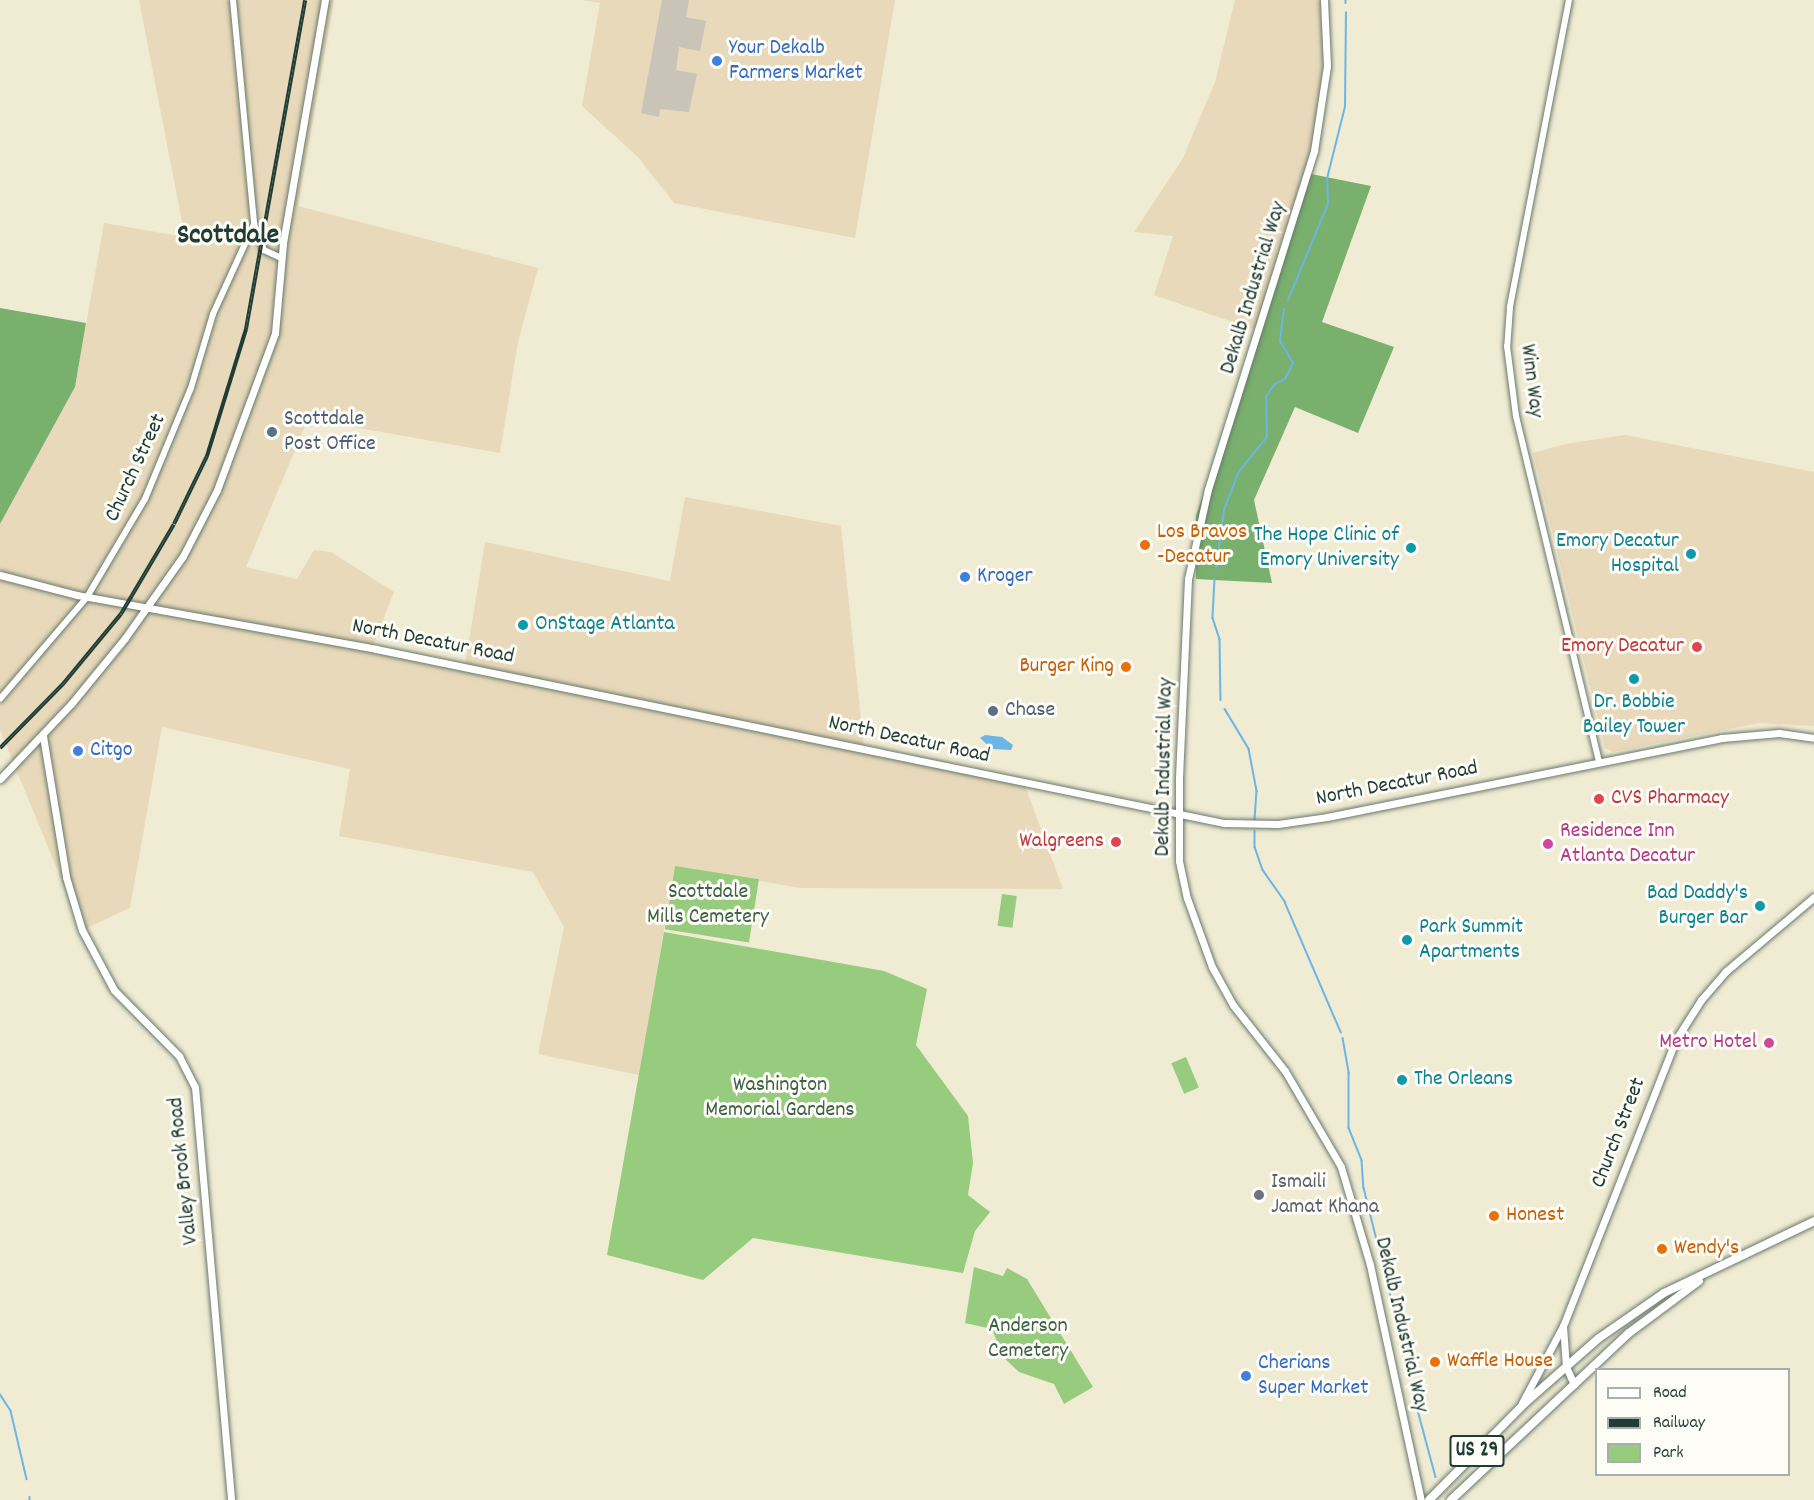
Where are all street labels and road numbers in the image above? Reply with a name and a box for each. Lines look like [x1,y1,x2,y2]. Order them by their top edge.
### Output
street label: Dekalb Industrial Way [1215,199,1293,377]
street label: Winn Way [1513,343,1549,419]
street label: Church Street [100,410,172,526]
street label: North Decatur Road [350,613,516,671]
street label: Dekalb Industrial Way [1150,677,1180,857]
street label: North Decatur Road [826,710,992,770]
street label: North Decatur Road [1314,755,1480,813]
street label: Church Street [1586,1074,1652,1192]
street label: Valley Brook Road [163,1096,205,1246]
street label: Dekalb Industrial Way [1368,1235,1434,1415]
road number: US 29 [1448,1433,1506,1469]

